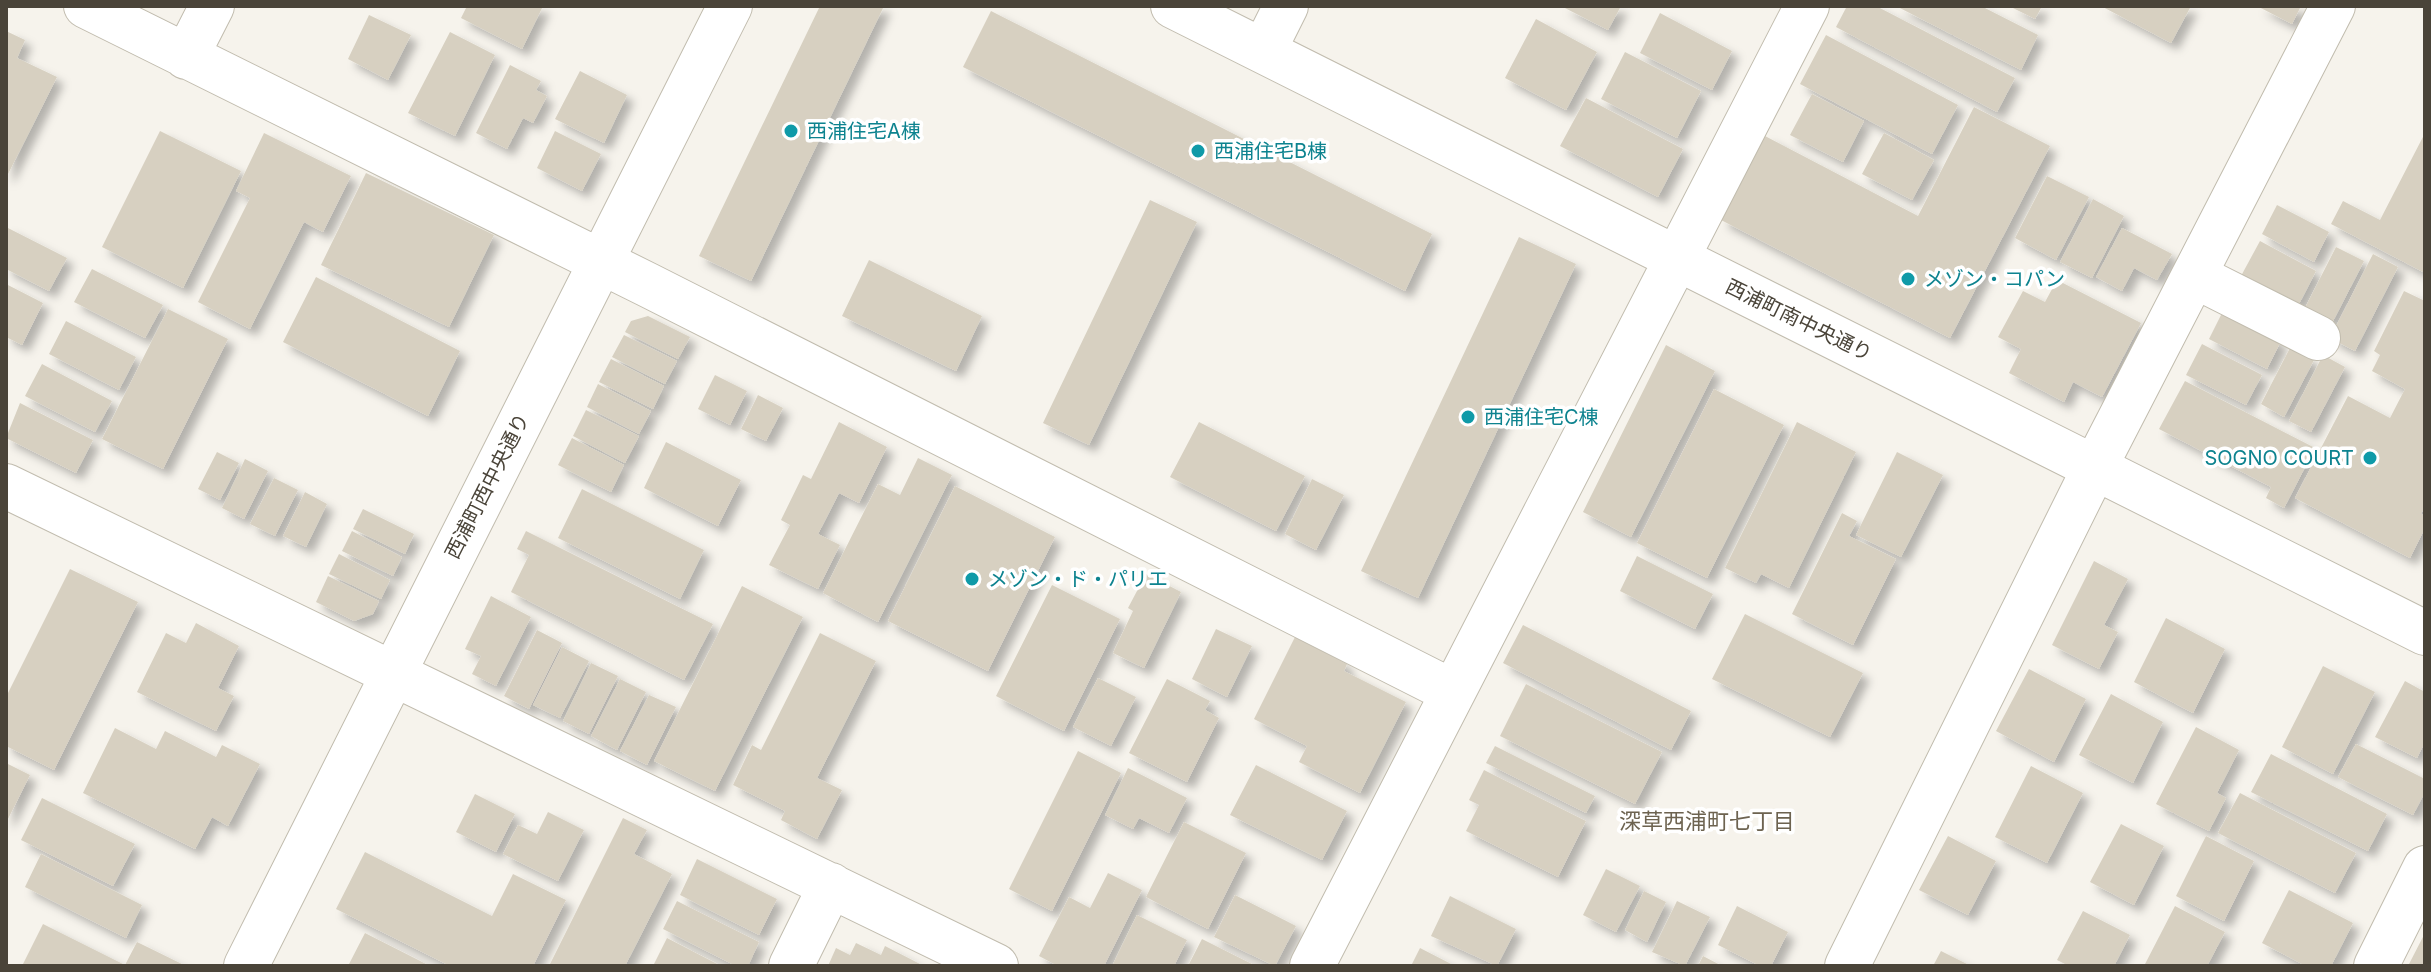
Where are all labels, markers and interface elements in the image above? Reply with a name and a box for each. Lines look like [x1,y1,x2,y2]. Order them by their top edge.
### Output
place label: 西浦住宅A棟 [807,119,921,143]
marker: 西浦住宅A棟 [782,122,800,140]
place label: 西浦住宅B棟 [1214,139,1327,163]
marker: 西浦住宅B棟 [1189,142,1207,160]
place label: メゾン・コパン [1924,267,2065,291]
marker: メゾン・コパン [1899,270,1917,288]
street label: 西浦町南中央通り [1722,274,1876,366]
place label: 西浦住宅C棟 [1484,405,1599,429]
marker: 西浦住宅C棟 [1459,408,1477,426]
street label: 西浦町西中央通り [440,409,534,563]
place label: SOGNO COURT [2204,446,2354,470]
marker: SOGNO COURT [2361,449,2379,467]
place label: メゾン・ド・パリエ [988,567,1168,591]
marker: メゾン・ド・パリエ [963,570,981,588]
district label: 深草西浦町七丁目 [1619,808,1795,834]

